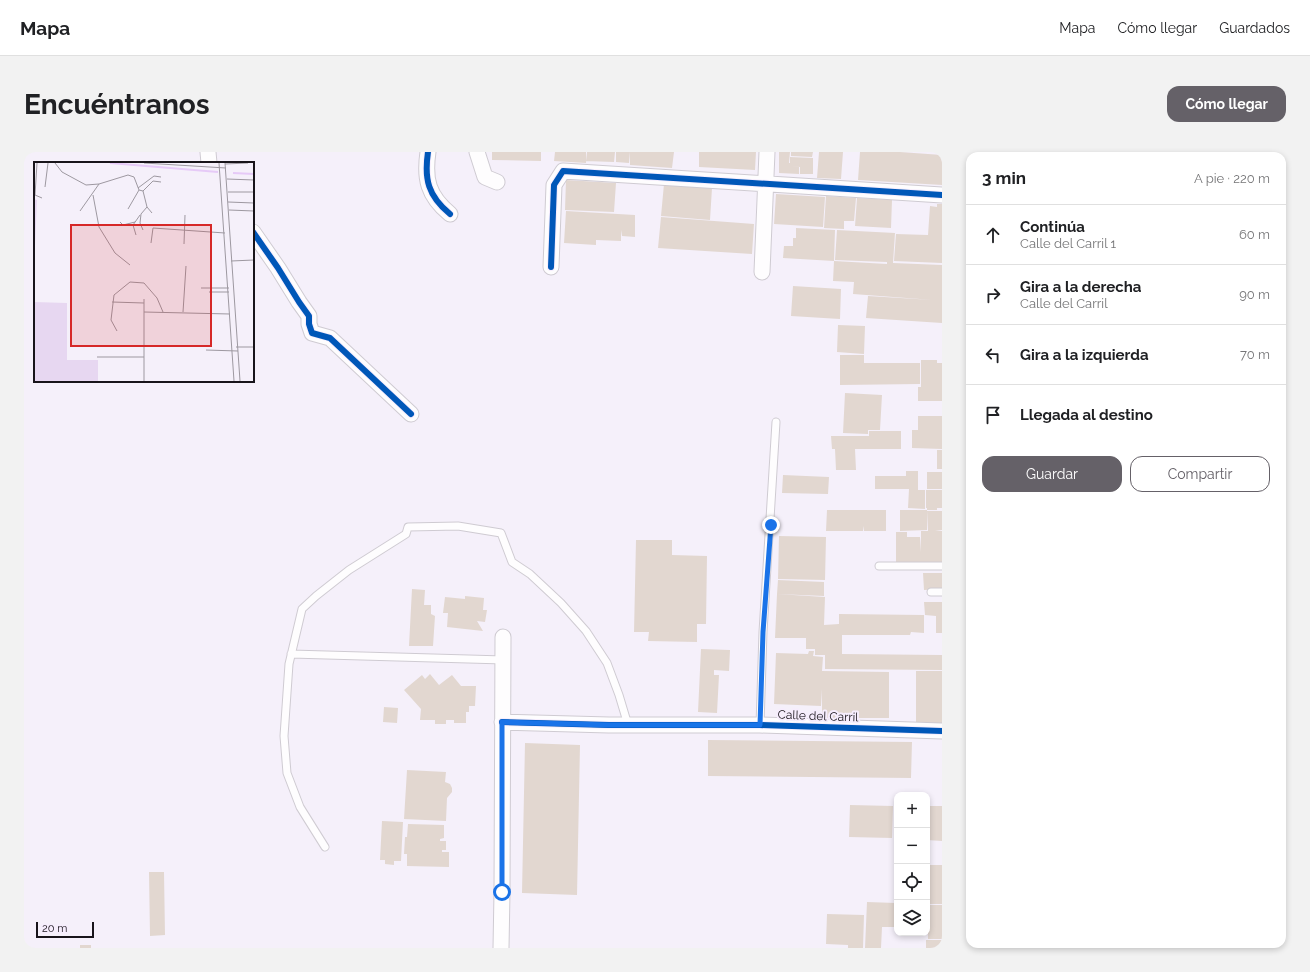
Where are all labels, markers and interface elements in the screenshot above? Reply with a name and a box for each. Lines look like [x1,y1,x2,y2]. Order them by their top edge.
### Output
text: Mapa [20,17,70,39]
text: Mapa [1059,20,1095,36]
text: Cómo llegar [1117,20,1197,36]
text: Guardados [1219,20,1290,36]
button: Cómo llegar [1167,86,1286,122]
text: Encuéntranos [24,88,210,121]
inset map [34,162,254,382]
text: 3 min [982,168,1026,188]
text: A pie · 220 m [1194,171,1270,186]
text: Continúa [1020,218,1085,236]
icon: ahead [982,224,1004,246]
text: 60 m [1239,227,1270,242]
text: Calle del Carril 1 [1020,236,1116,251]
text: Gira a la derecha [1020,278,1141,296]
icon: right [982,284,1004,306]
text: 90 m [1239,287,1270,302]
text: Calle del Carril [1020,296,1108,311]
icon: left [982,344,1004,366]
text: Gira a la izquierda [1020,346,1149,364]
text: 70 m [1240,347,1270,362]
icon: arrive [982,404,1004,426]
text: Llegada al destino [1020,406,1153,424]
button: Guardar [982,456,1122,492]
button: Compartir [1130,456,1270,492]
route end [762,516,780,534]
street label: Calle del Carril [777,708,859,724]
map controls [894,792,930,936]
button: + [894,792,930,828]
button: − [894,828,930,864]
button: locate [894,864,930,900]
route start [493,883,511,901]
button: layers [894,900,930,936]
scale bar [36,920,94,939]
text: 20 m [42,922,67,935]

